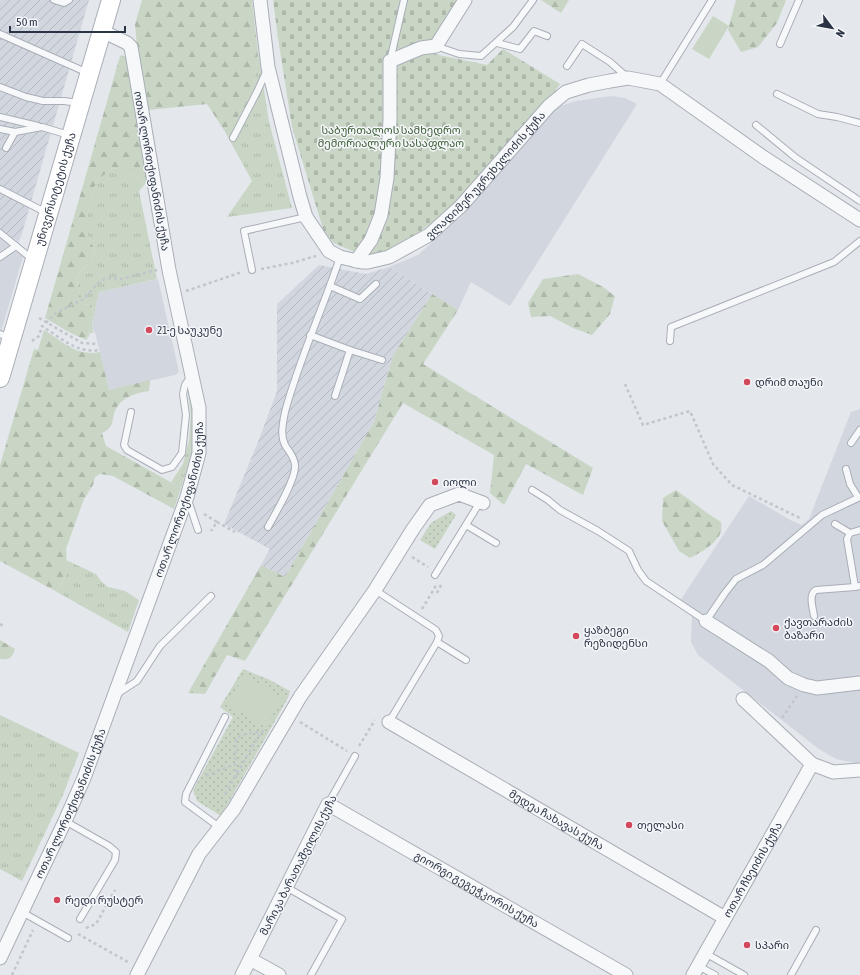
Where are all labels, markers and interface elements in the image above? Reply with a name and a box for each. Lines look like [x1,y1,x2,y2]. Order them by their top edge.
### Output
scale bar [10,8,125,34]
north arrow [812,8,852,48]
text: 50 m [16,15,38,29]
text: N [834,27,847,39]
street label: ოთარ ლორთქიფანიძის ქუჩა [131,90,172,252]
street label: ვლადიმერ უგრეხელიძის ქუჩა [423,109,548,242]
park label: საბურთალოს სამხედრო მემორიალური სასაფლაო [318,124,464,150]
street label: უნივერსიტეტის ქუჩა [33,131,78,247]
place label: 21-ე საუკუნე [157,324,222,337]
marker: 21-ე საუკუნე [144,325,154,335]
place label: დრიმ თაუნი [755,376,823,389]
marker: დრიმ თაუნი [742,377,752,387]
street label: ოთარ ლორთქიფანიძის ქუჩა [152,421,206,579]
place label: იოლი [443,476,476,489]
marker: იოლი [430,477,440,487]
place label: ქავთარაძის ბაზარი [784,616,853,641]
marker: ქავთარაძის ბაზარი [771,623,781,633]
place label: ყაზბეგი რეზიდენსი [584,624,648,650]
marker: ყაზბეგი რეზიდენსი [571,631,581,641]
street label: ოთარ ლორთქიფანიძის ქუჩა [33,727,108,880]
street label: მედეა ჩახავას ქუჩა [507,787,606,852]
street label: მარიკა ბარათაშვილის ქუჩა [257,793,340,938]
place label: თელასი [637,819,684,832]
marker: თელასი [624,820,634,830]
street label: ოთარ ჩხეიძის ქუჩა [721,820,784,919]
street label: გიორგი გეგეჭკორის ქუჩა [412,849,541,930]
place label: რედი რუსტერ [65,894,144,907]
marker: რედი რუსტერ [52,895,62,905]
place label: სპარი [755,939,789,951]
marker: სპარი [742,940,752,950]

